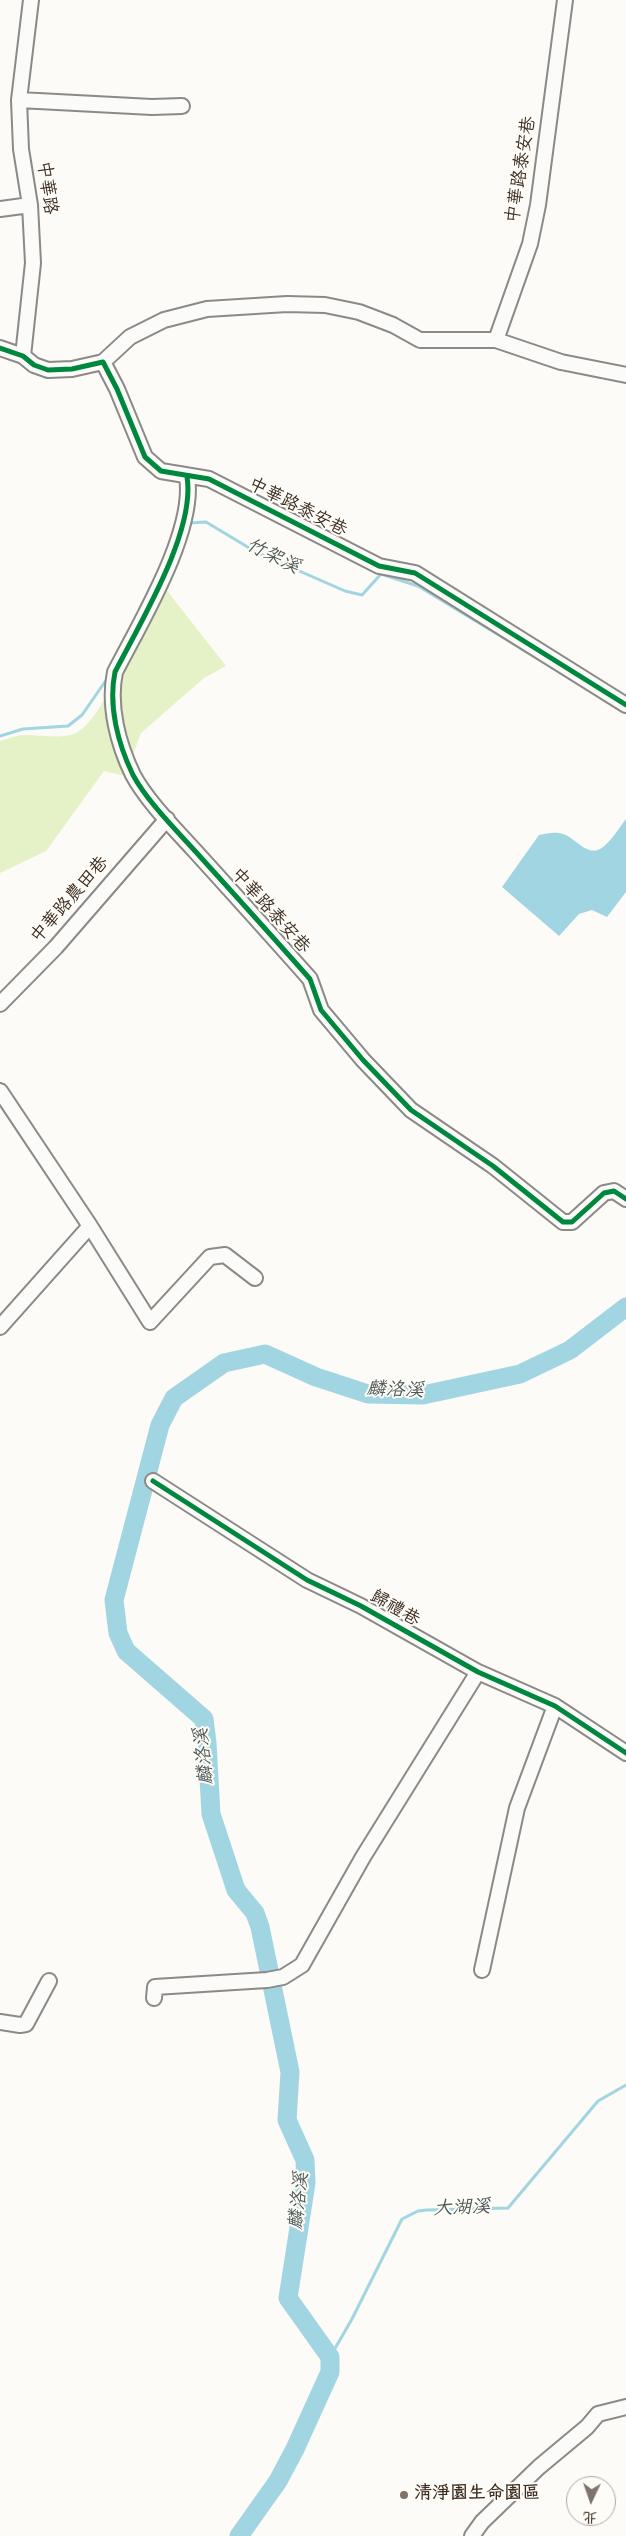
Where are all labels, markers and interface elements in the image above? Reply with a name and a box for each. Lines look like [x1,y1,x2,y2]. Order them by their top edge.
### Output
street label: 中華路泰安巷 [504,115,542,225]
street label: 中華路 [31,160,59,216]
street label: 中華路泰安巷 [244,475,350,543]
water label: 竹架溪 [241,535,303,581]
street label: 中華路農田巷 [27,853,115,949]
street label: 中華路泰安巷 [225,865,313,959]
water label: 麟洛溪 [366,1380,424,1404]
street label: 歸禮巷 [365,1587,423,1633]
water label: 麟洛溪 [192,1726,220,1786]
water label: 麟洛溪 [287,2171,315,2231]
water label: 大湖溪 [433,2198,491,2222]
north arrow [566,2476,616,2526]
place label: 清淨園生命園區 [414,2484,540,2506]
marker: 清淨園生命園區 [398,2489,410,2501]
text: 北 [583,2507,598,2524]

